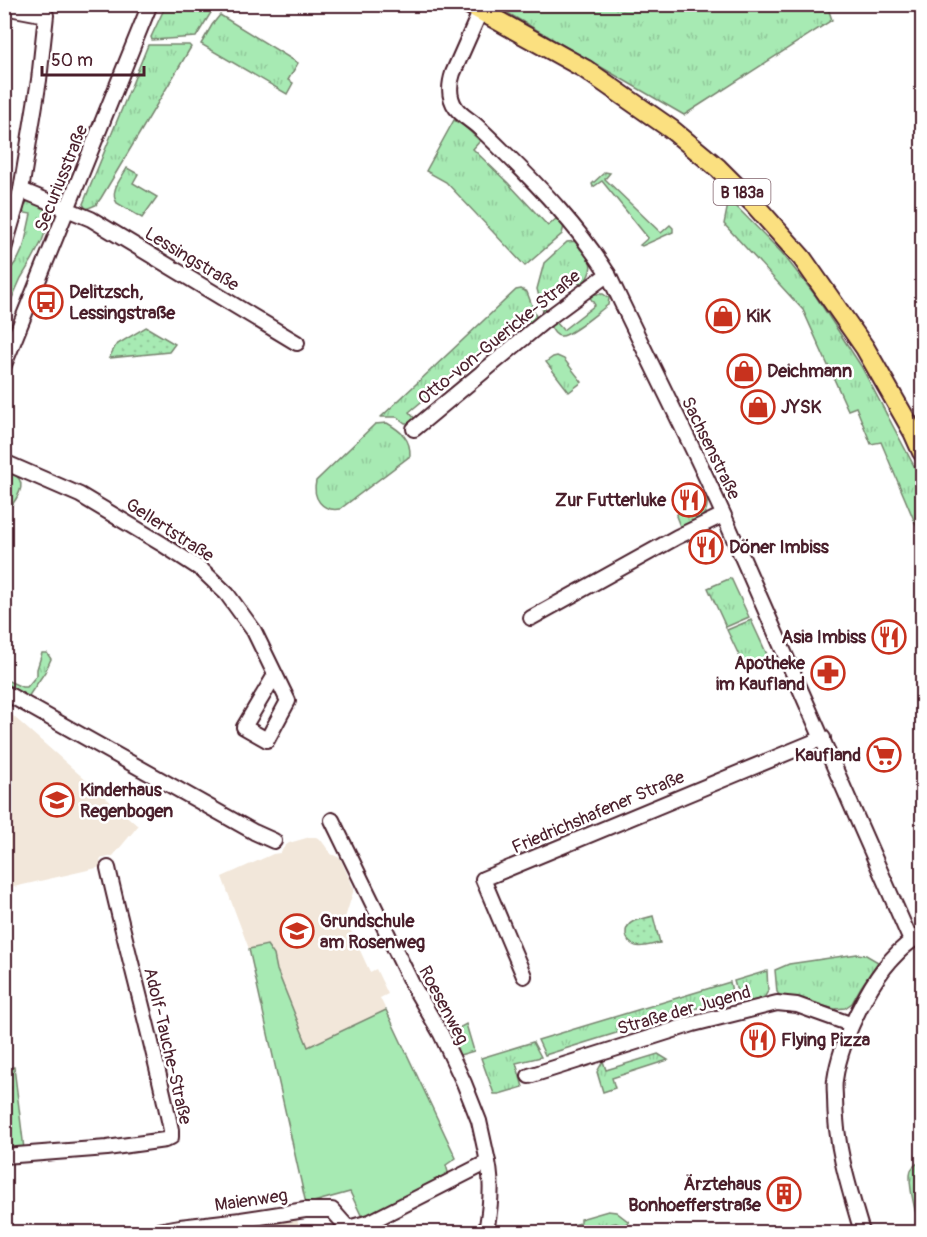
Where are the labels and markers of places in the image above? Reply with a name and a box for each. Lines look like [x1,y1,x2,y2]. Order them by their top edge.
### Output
place label: Delitzsch, Lessingstraße [69,281,176,325]
bus stop icon: Delitzsch, Lessingstraße [28,284,64,320]
shop icon: KiK [705,298,741,334]
place label: KiK [746,305,771,328]
shop icon: Deichmann [726,353,762,389]
place label: Deichmann [767,360,852,383]
shop icon: JYSK [740,389,776,425]
place label: JYSK [781,396,822,419]
restaurant icon: Zur Futterluke [671,482,707,518]
place label: Zur Futterluke [555,489,667,512]
restaurant icon: Döner Imbiss [688,529,724,565]
place label: Döner Imbiss [729,536,830,559]
restaurant icon: Asia Imbiss [871,619,907,655]
place label: Asia Imbiss [782,626,867,649]
place label: Apotheke im Kaufland [716,652,806,696]
pharmacy icon: Apotheke im Kaufland [810,655,846,691]
supermarket icon: Kaufland [866,737,902,773]
place label: Kaufland [795,744,861,767]
place label: Kinderhaus Regenbogen [80,779,173,823]
school or university icon: Kinderhaus Regenbogen [39,782,75,818]
place label: Grundschule am Rosenweg [320,910,425,954]
school or university icon: Grundschule am Rosenweg [279,913,315,949]
restaurant icon: Flying Pizza [740,1022,776,1058]
place label: Flying Pizza [781,1029,871,1052]
place label: Ärztehaus Bonhoefferstraße [628,1173,762,1217]
building icon: Ärztehaus Bonhoefferstraße [766,1176,802,1212]

